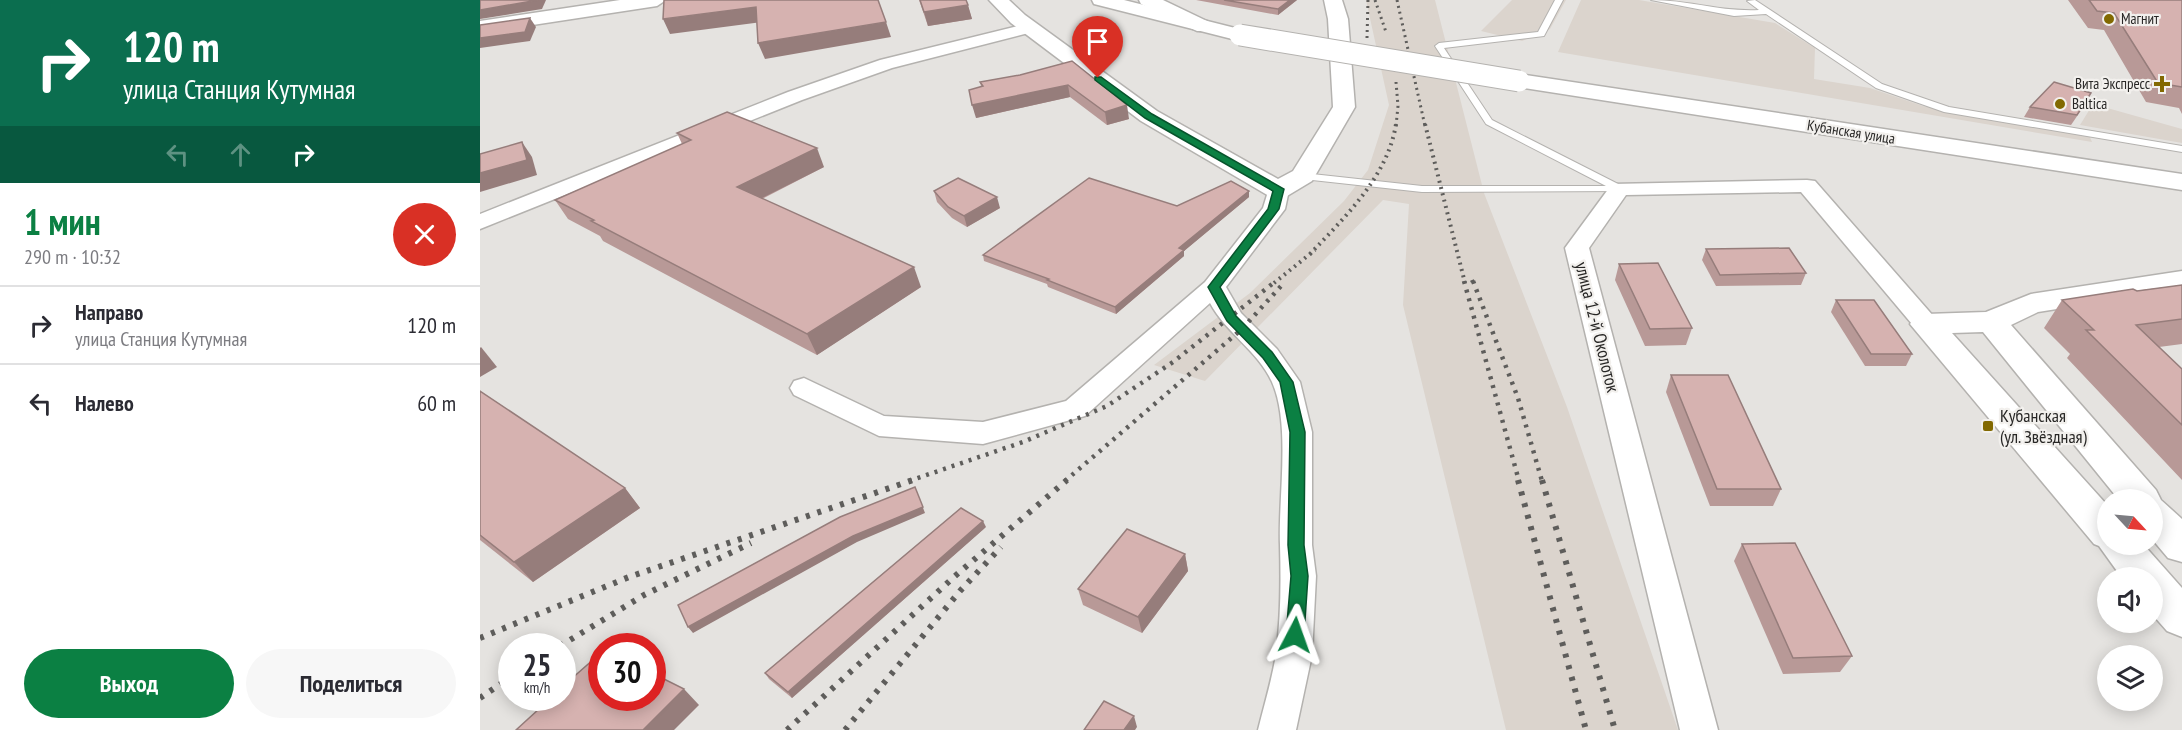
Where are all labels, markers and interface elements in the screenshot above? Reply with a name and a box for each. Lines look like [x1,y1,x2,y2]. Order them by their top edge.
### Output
place label: Магнит [2121,9,2159,28]
marker: Магнит [2102,12,2116,26]
pin [1072,16,1123,78]
text: 120 m [123,19,220,74]
icon: right [24,24,102,102]
icon: arrive [1081,25,1114,58]
text: улица Станция Кутумная [123,72,356,106]
place label: Вита Экспресс [2075,74,2151,93]
marker: Вита Экспресс [2155,77,2169,91]
place label: Baltica [2072,94,2107,113]
marker: Baltica [2053,97,2067,111]
street label: Кубанская улица [1806,115,1896,148]
icon: left [161,138,194,171]
icon: ahead [224,138,257,171]
icon: right [287,138,320,171]
text: 1 мин [24,198,101,245]
button: close [393,203,456,266]
text: 290 m · 10:32 [24,244,121,270]
street label: улица 12-й Околоток [1570,259,1625,394]
text: Направо [75,298,143,326]
icon: right [24,309,57,342]
text: 120 m [407,311,456,339]
text: улица Станция Кутумная [75,326,247,352]
icon: left [24,387,57,420]
text: Налево [75,389,134,417]
text: 60 m [417,389,456,417]
place label: Кубанская (ул. Звёздная) [2000,404,2088,448]
marker: Кубанская (ул. Звёздная) [1981,419,1995,433]
north arrow [2097,489,2163,555]
map controls [2097,489,2163,711]
button: sound [2097,567,2163,633]
position arrow [1263,603,1327,667]
speed limit sign: 30 [588,633,666,711]
text: 25 [523,645,551,684]
button: layers [2097,645,2163,711]
button: Выход [24,649,234,718]
button: Поделиться [246,649,456,718]
text: km/h [524,678,550,697]

